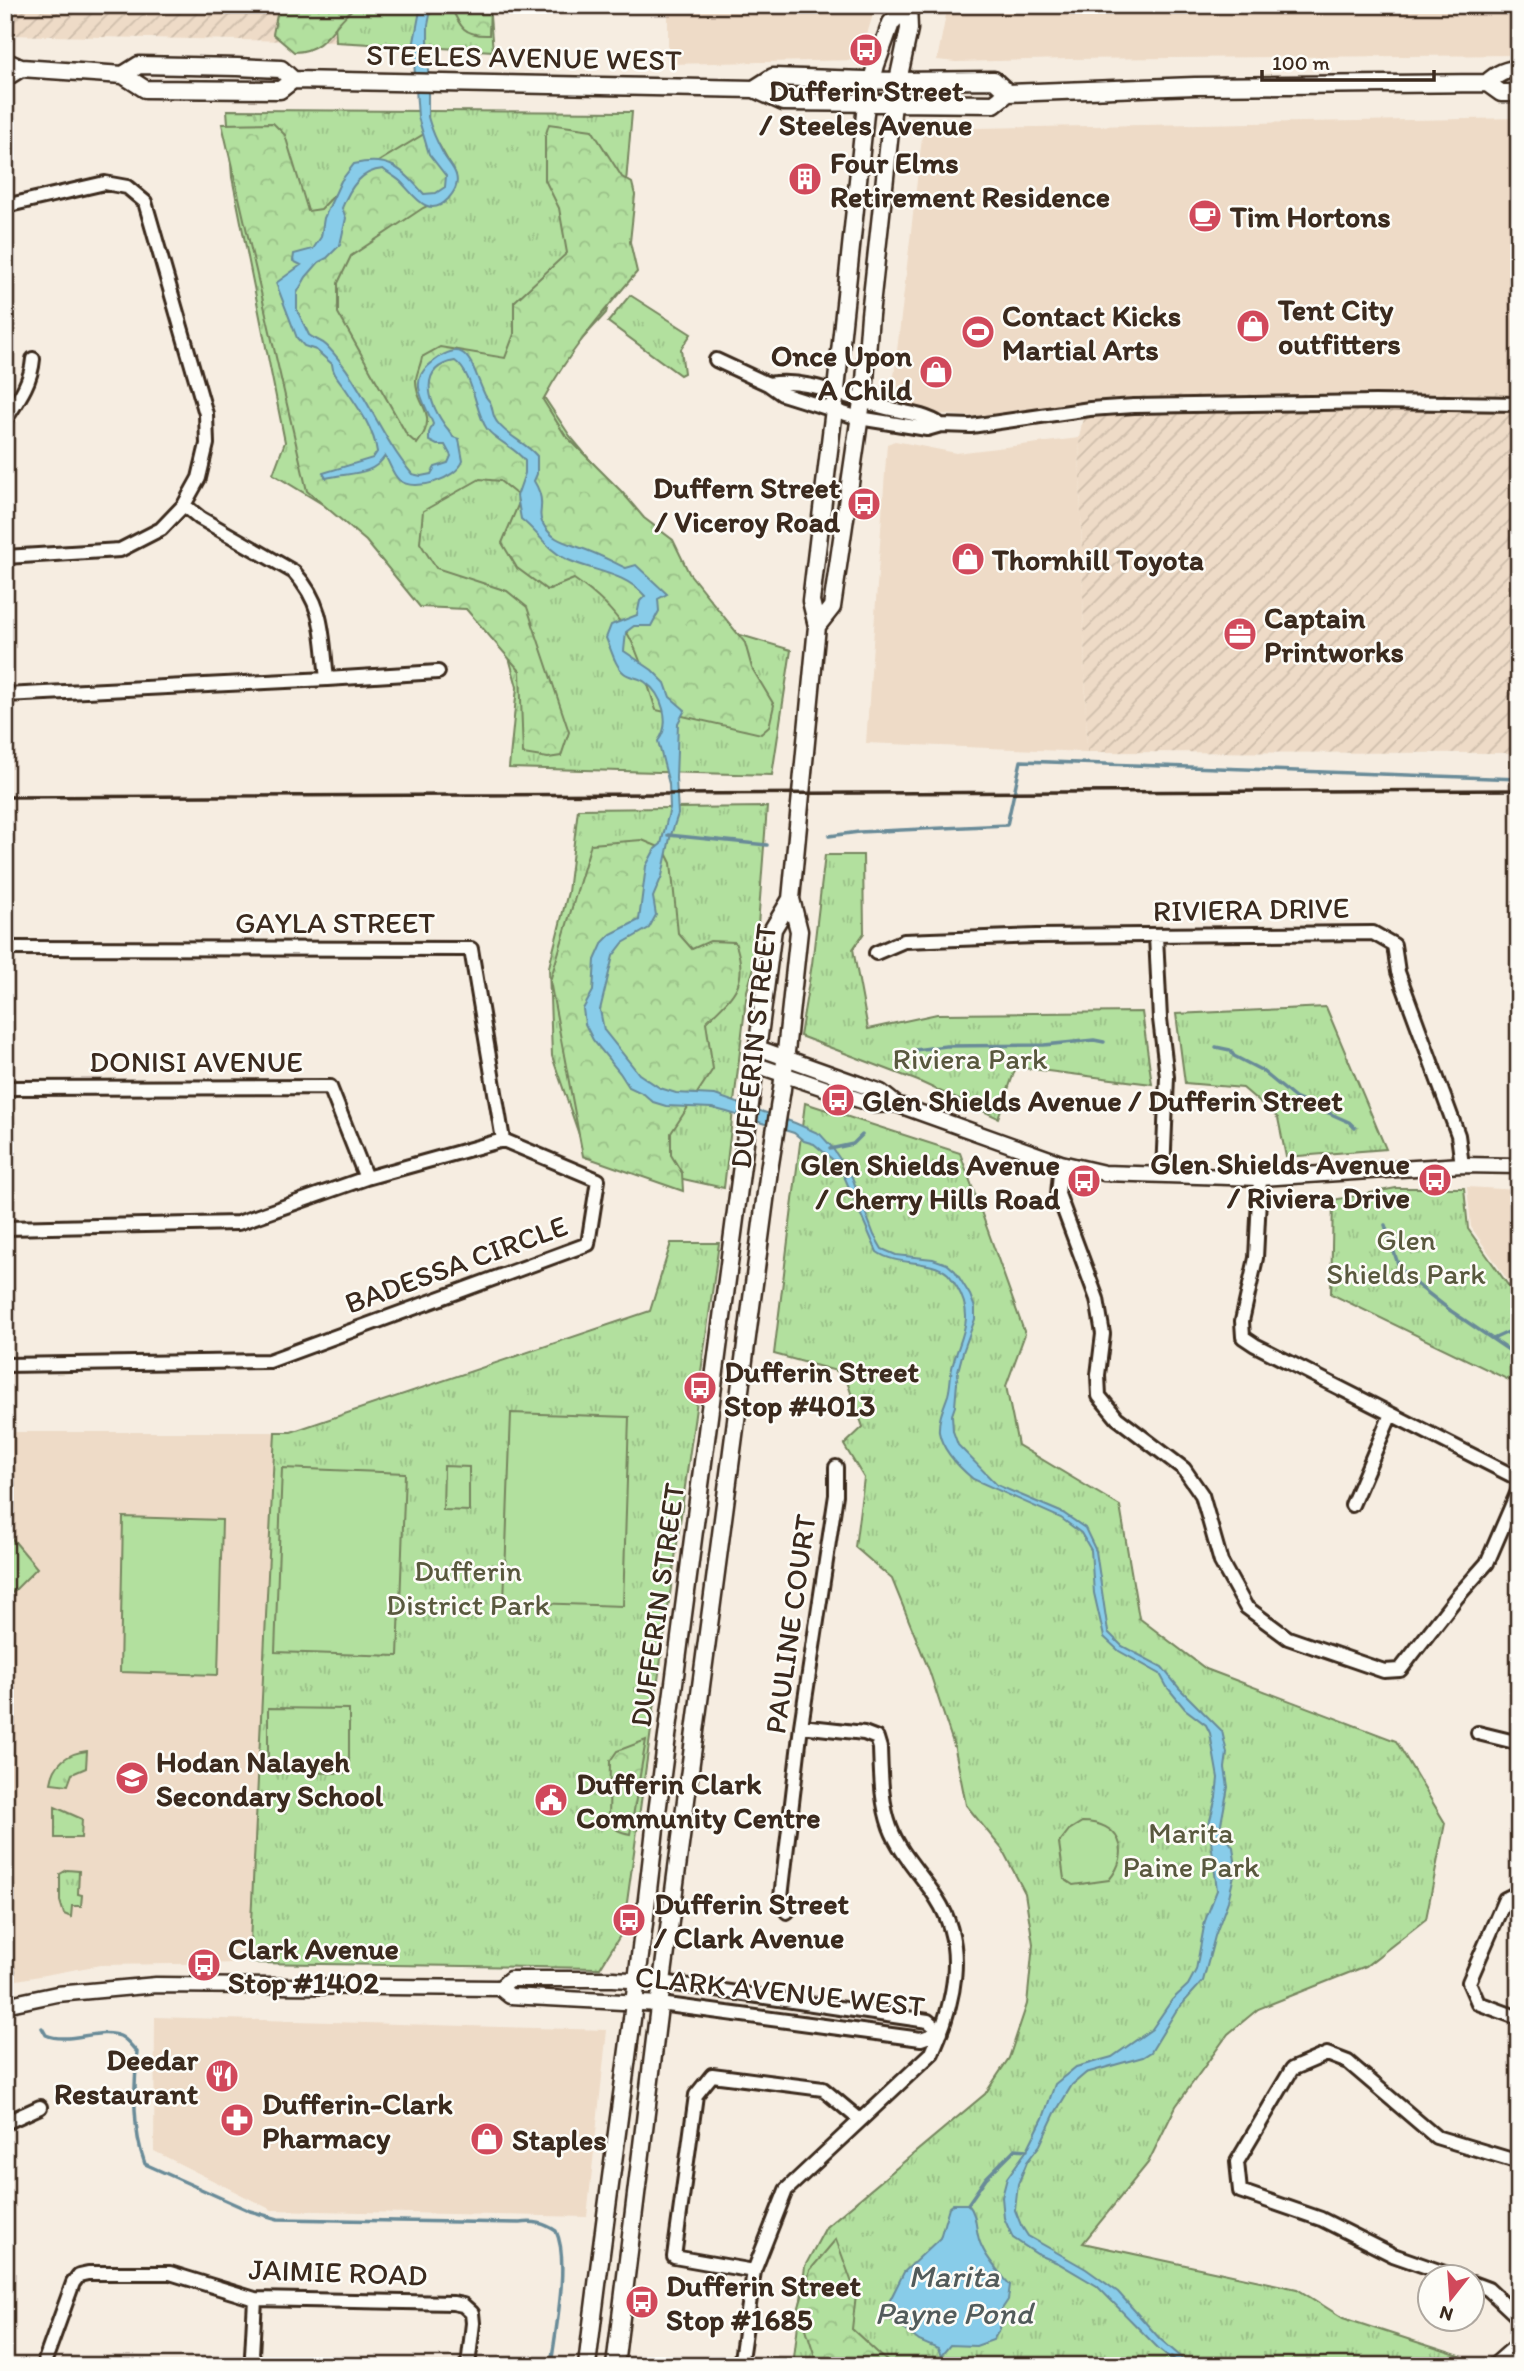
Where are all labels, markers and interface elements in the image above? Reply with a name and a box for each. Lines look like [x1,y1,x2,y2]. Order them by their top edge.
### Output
bus stop icon: Dufferin Street / Steeles Avenue [847,31,885,69]
street label: STEELES AVENUE WEST [366,36,682,78]
scale bar [1262,38,1433,82]
text: 100 m [1272,50,1330,75]
place label: Dufferin Street / Steeles Avenue [758,72,973,143]
place label: Four Elms Retirement Residence [830,144,1110,215]
building icon: Four Elms Retirement Residence [786,160,824,198]
cafe icon: Tim Hortons [1186,197,1224,235]
place label: Tim Hortons [1229,198,1391,235]
place label: Tent City outfitters [1277,291,1401,362]
place label: Contact Kicks Martial Arts [1002,297,1181,368]
shop icon: Tent City outfitters [1234,307,1272,345]
sports icon: Contact Kicks Martial Arts [959,313,997,351]
place label: Once Upon A Child [771,337,913,408]
shop icon: Once Upon A Child [917,353,955,391]
place label: Duffern Street / Viceroy Road [653,469,841,540]
bus stop icon: Duffern Street / Viceroy Road [845,485,883,523]
shop icon: Thornhill Toyota [949,540,987,578]
place label: Thornhill Toyota [991,541,1204,578]
place label: Captain Printworks [1264,599,1404,670]
office icon: Captain Printworks [1221,615,1259,653]
street label: RIVIERA DRIVE [1152,889,1350,929]
street label: GAYLA STREET [235,904,435,941]
street label: DUFFERIN STREET [722,922,784,1170]
park label: Riviera Park [893,1040,1048,1077]
street label: DONISI AVENUE [89,1043,303,1080]
bus stop icon: Glen Shields Avenue / Dufferin Street [819,1081,857,1119]
place label: Glen Shields Avenue / Dufferin Street [862,1082,1343,1119]
place label: Glen Shields Avenue / Riviera Drive [1150,1145,1410,1216]
place label: Glen Shields Avenue / Cherry Hills Road [800,1146,1061,1217]
bus stop icon: Glen Shields Avenue / Riviera Drive [1416,1161,1454,1199]
bus stop icon: Glen Shields Avenue / Cherry Hills Road [1065,1162,1103,1200]
street label: BADESSA CIRCLE [340,1207,572,1321]
park label: Glen Shields Park [1326,1221,1486,1292]
place label: Dufferin Street Stop #4013 [724,1353,919,1424]
bus stop icon: Dufferin Street Stop #4013 [681,1369,719,1407]
street label: DUFFERIN STREET [622,1480,692,1729]
street label: PAULINE COURT [756,1512,824,1736]
park label: Dufferin District Park [386,1552,550,1623]
place label: Hodan Nalayeh Secondary School [156,1743,384,1814]
school or university icon: Hodan Nalayeh Secondary School [113,1759,151,1797]
place label: Dufferin Clark Community Centre [576,1765,821,1836]
public building icon: Dufferin Clark Community Centre [532,1781,570,1819]
park label: Marita Paine Park [1122,1814,1260,1885]
place label: Dufferin Street / Clark Avenue [653,1885,849,1956]
bus stop icon: Dufferin Street / Clark Avenue [610,1901,648,1939]
place label: Clark Avenue Stop #1402 [228,1930,399,2001]
bus stop icon: Clark Avenue Stop #1402 [185,1946,223,1984]
street label: CLARK AVENUE WEST [633,1957,927,2025]
place label: Deedar Restaurant [54,2041,199,2112]
restaurant icon: Deedar Restaurant [203,2057,241,2095]
place label: Dufferin-Clark Pharmacy [262,2085,453,2156]
pharmacy icon: Dufferin-Clark Pharmacy [218,2101,256,2139]
shop icon: Staples [468,2120,506,2158]
place label: Staples [512,2121,607,2158]
street label: JAIMIE ROAD [248,2250,428,2294]
water label: Marita Payne Pond [875,2257,1036,2332]
north arrow [1416,2262,1486,2332]
place label: Dufferin Street Stop #1685 [666,2267,861,2338]
bus stop icon: Dufferin Street Stop #1685 [623,2283,661,2321]
text: N [1437,2301,1456,2327]

